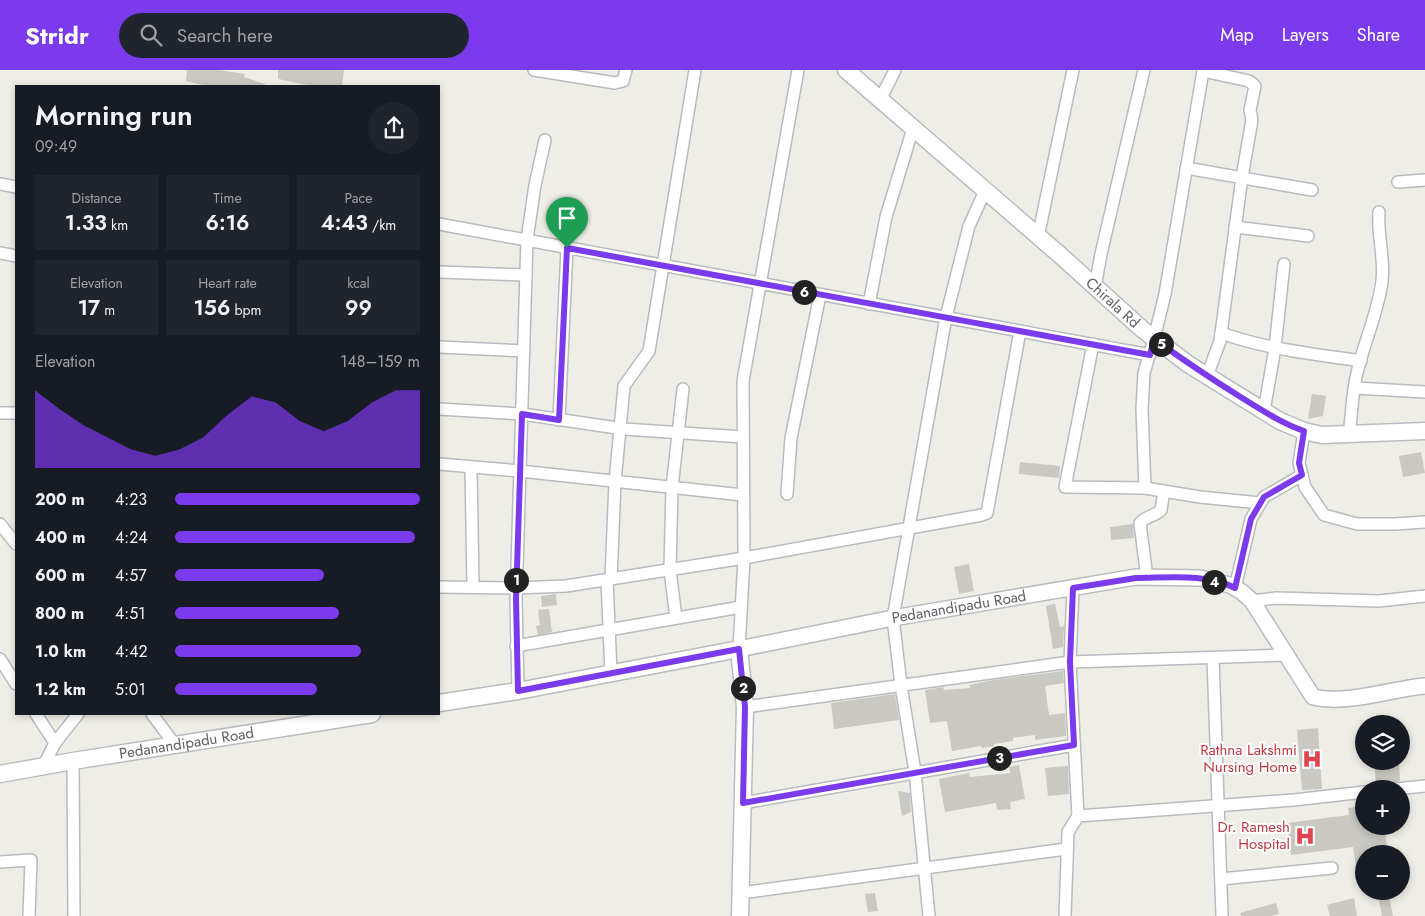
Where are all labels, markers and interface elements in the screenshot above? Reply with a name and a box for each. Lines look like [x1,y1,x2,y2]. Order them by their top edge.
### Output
search box [119,13,469,58]
text: Stridr [25,18,89,53]
icon: search [137,21,165,49]
text: Search here [177,22,273,49]
text: Map [1220,22,1254,48]
text: Layers [1282,22,1329,48]
text: Share [1357,22,1400,48]
text: Morning run [35,95,193,136]
button: share [368,102,420,154]
text: 09:49 [35,135,77,158]
text: Distance [71,188,122,208]
text: Time [213,188,242,208]
text: Pace [345,188,372,208]
pin [546,197,588,248]
icon: arrive [553,204,581,232]
text: 1.33 [65,208,107,238]
text: 6:16 [206,208,249,238]
text: 4:43 [321,208,368,238]
text: km [107,215,128,235]
text: /km [368,215,396,235]
street label: Chirala Rd [1081,272,1145,333]
text: Elevation [70,273,123,293]
text: Heart rate [198,273,257,293]
text: kcal [347,273,370,293]
pin: 6 [792,280,816,304]
text: 6 [800,282,809,302]
text: 17 [78,293,100,323]
text: 156 [194,293,230,323]
text: 99 [345,293,372,323]
text: m [100,300,115,320]
text: bpm [230,300,261,320]
pin: 5 [1148,332,1174,356]
text: 5 [1157,334,1166,354]
text: Elevation [35,350,95,373]
text: 148–159 m [340,350,420,373]
text: 200 m [35,488,85,511]
text: 4:23 [115,488,147,511]
text: 400 m [35,526,85,549]
text: 4:24 [115,526,148,549]
text: 600 m [35,564,85,587]
text: 4:57 [115,564,147,587]
pin: 1 [504,568,528,592]
text: 1 [513,570,520,590]
pin: 4 [1202,570,1226,594]
text: 4 [1210,572,1219,592]
street label: Pedanandipadu Road [890,585,1028,629]
text: 800 m [35,602,84,625]
text: 4:51 [115,602,145,625]
text: 1.0 km [35,640,86,663]
text: 4:42 [115,640,148,663]
pin: 2 [730,676,756,700]
text: 1.2 km [35,678,86,701]
text: 5:01 [115,678,146,701]
text: 2 [739,678,748,698]
map controls [1355,715,1410,900]
button: layers [1355,715,1410,770]
street label: Pedanandipadu Road [118,722,255,765]
place label: Rathna Lakshmi Nursing Home [1200,739,1297,778]
pin: 3 [986,746,1012,770]
text: 3 [995,748,1004,768]
hospital icon: Rathna Lakshmi Nursing Home [1301,748,1323,770]
button: + [1355,780,1410,835]
place label: Dr. Ramesh Hospital [1218,816,1290,855]
hospital icon: Dr. Ramesh Hospital [1294,825,1316,847]
button: − [1355,845,1410,900]

